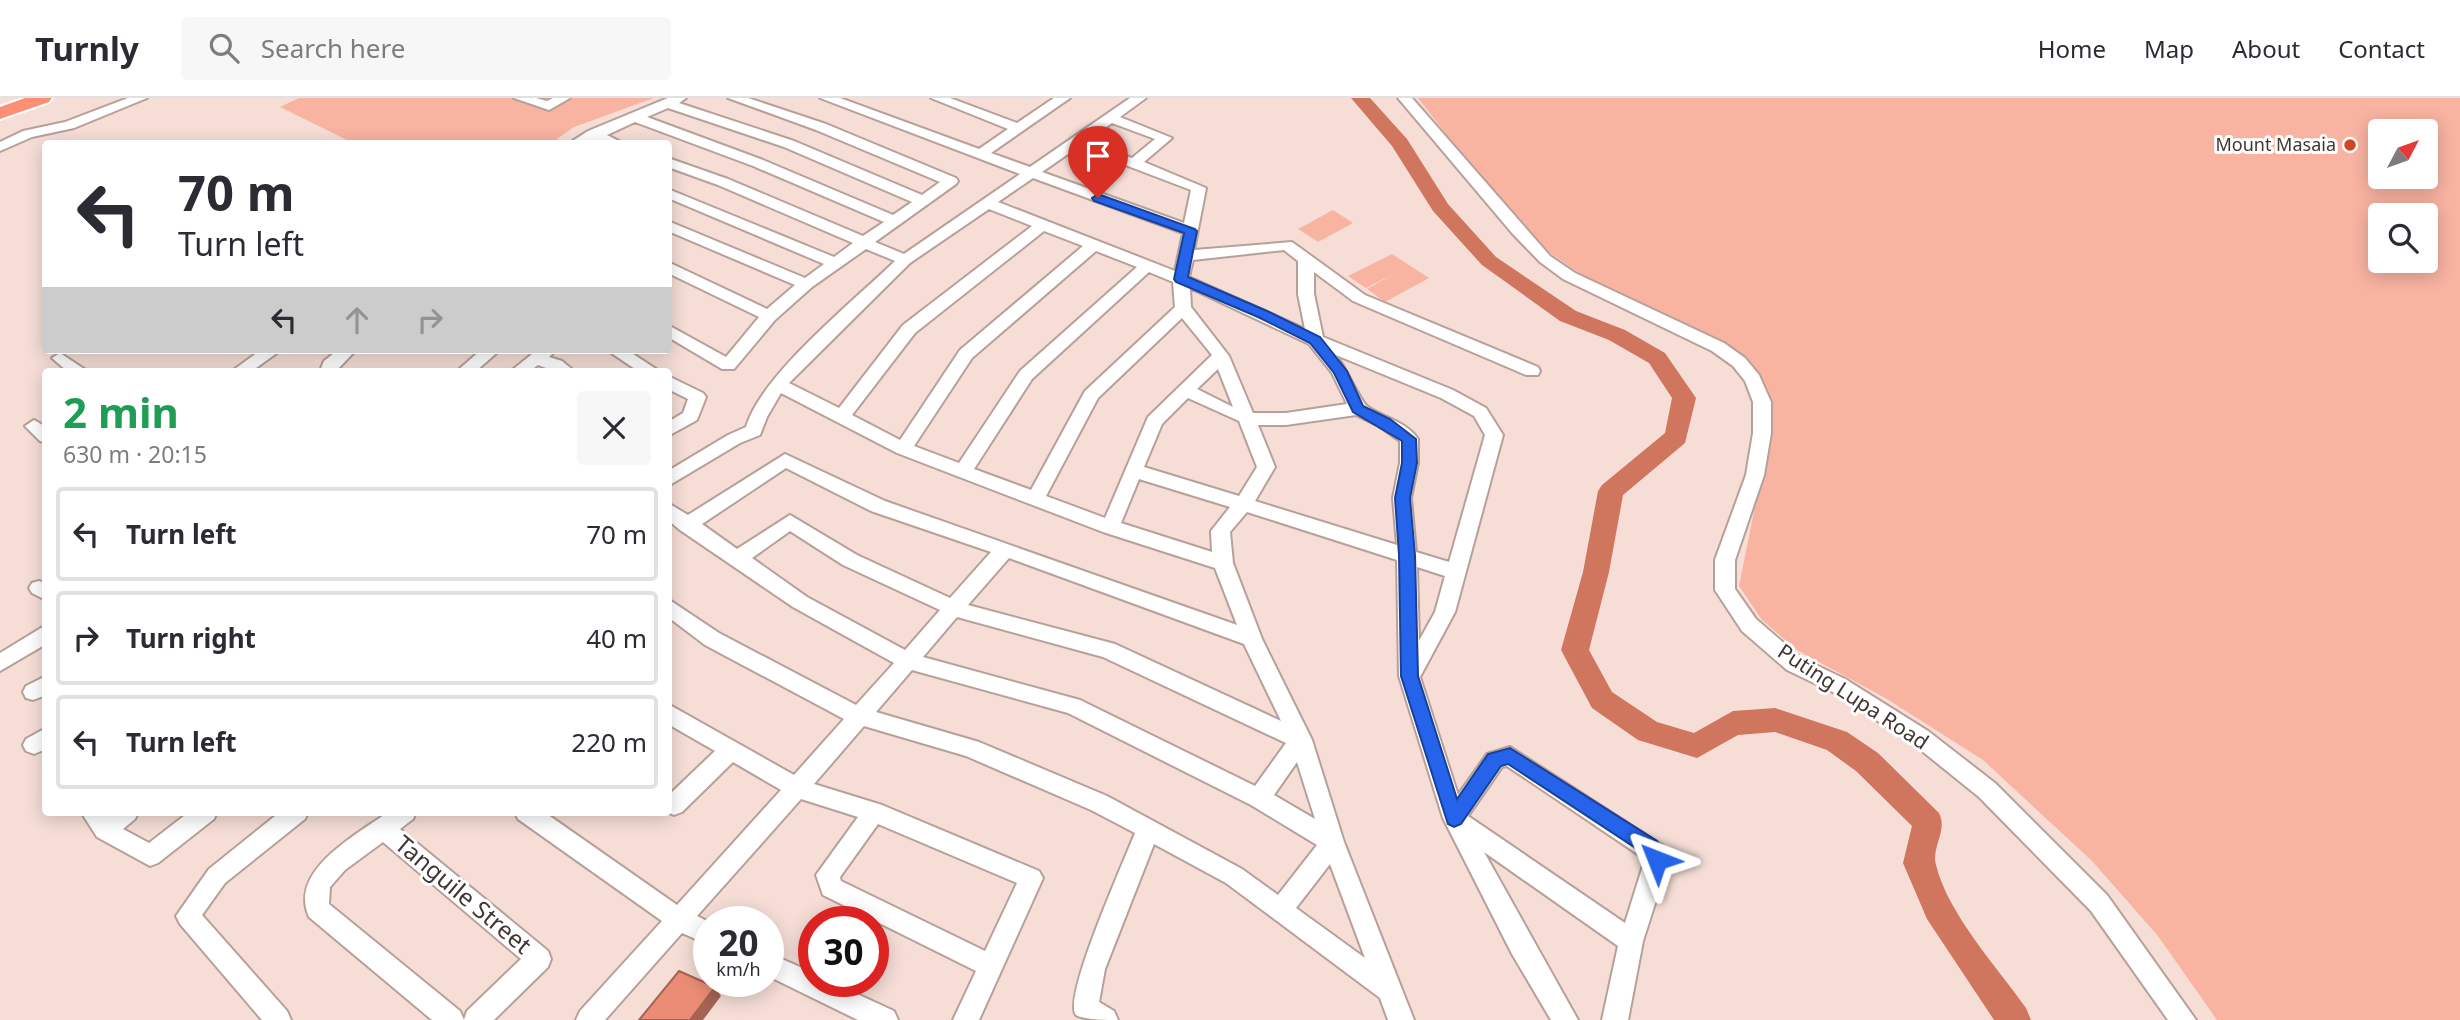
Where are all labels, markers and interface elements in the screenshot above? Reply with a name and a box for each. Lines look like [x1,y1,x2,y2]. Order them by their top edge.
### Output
search box [181,17,671,80]
text: Turnly [35,26,139,71]
icon: search [205,29,243,67]
text: Search here [261,30,405,66]
text: Home [2038,32,2106,65]
text: Map [2144,32,2194,65]
text: About [2232,32,2300,65]
text: Contact [2338,32,2425,65]
north arrow [2368,119,2438,189]
map controls [2368,119,2438,273]
pin [1068,126,1128,198]
place label: Mount Masaia [2215,132,2336,156]
icon: arrive [1079,137,1117,175]
marker: Mount Masaia [2342,137,2358,153]
text: 70 m [178,159,295,225]
icon: left [63,168,154,259]
button: search [2368,203,2438,273]
text: Turn left [178,222,304,265]
icon: left [265,301,303,339]
icon: ahead [338,301,376,339]
icon: right [411,301,449,339]
text: 2 min [63,383,179,440]
button: close [577,391,651,465]
text: 630 m · 20:15 [63,438,207,470]
icon: left [67,515,105,553]
text: Turn left [126,516,237,552]
text: 70 m [586,516,647,552]
icon: right [67,619,105,657]
text: Turn right [126,620,256,656]
text: 40 m [586,620,647,656]
street label: Puting Lupa Road [1773,637,1934,755]
icon: left [67,723,105,761]
text: Turn left [126,724,237,760]
text: 220 m [571,724,647,760]
position arrow [1620,823,1694,897]
street label: Tanguile Street [389,827,539,961]
speed limit sign: 30 [798,906,889,997]
text: 20 [718,919,759,966]
text: km/h [716,957,761,981]

